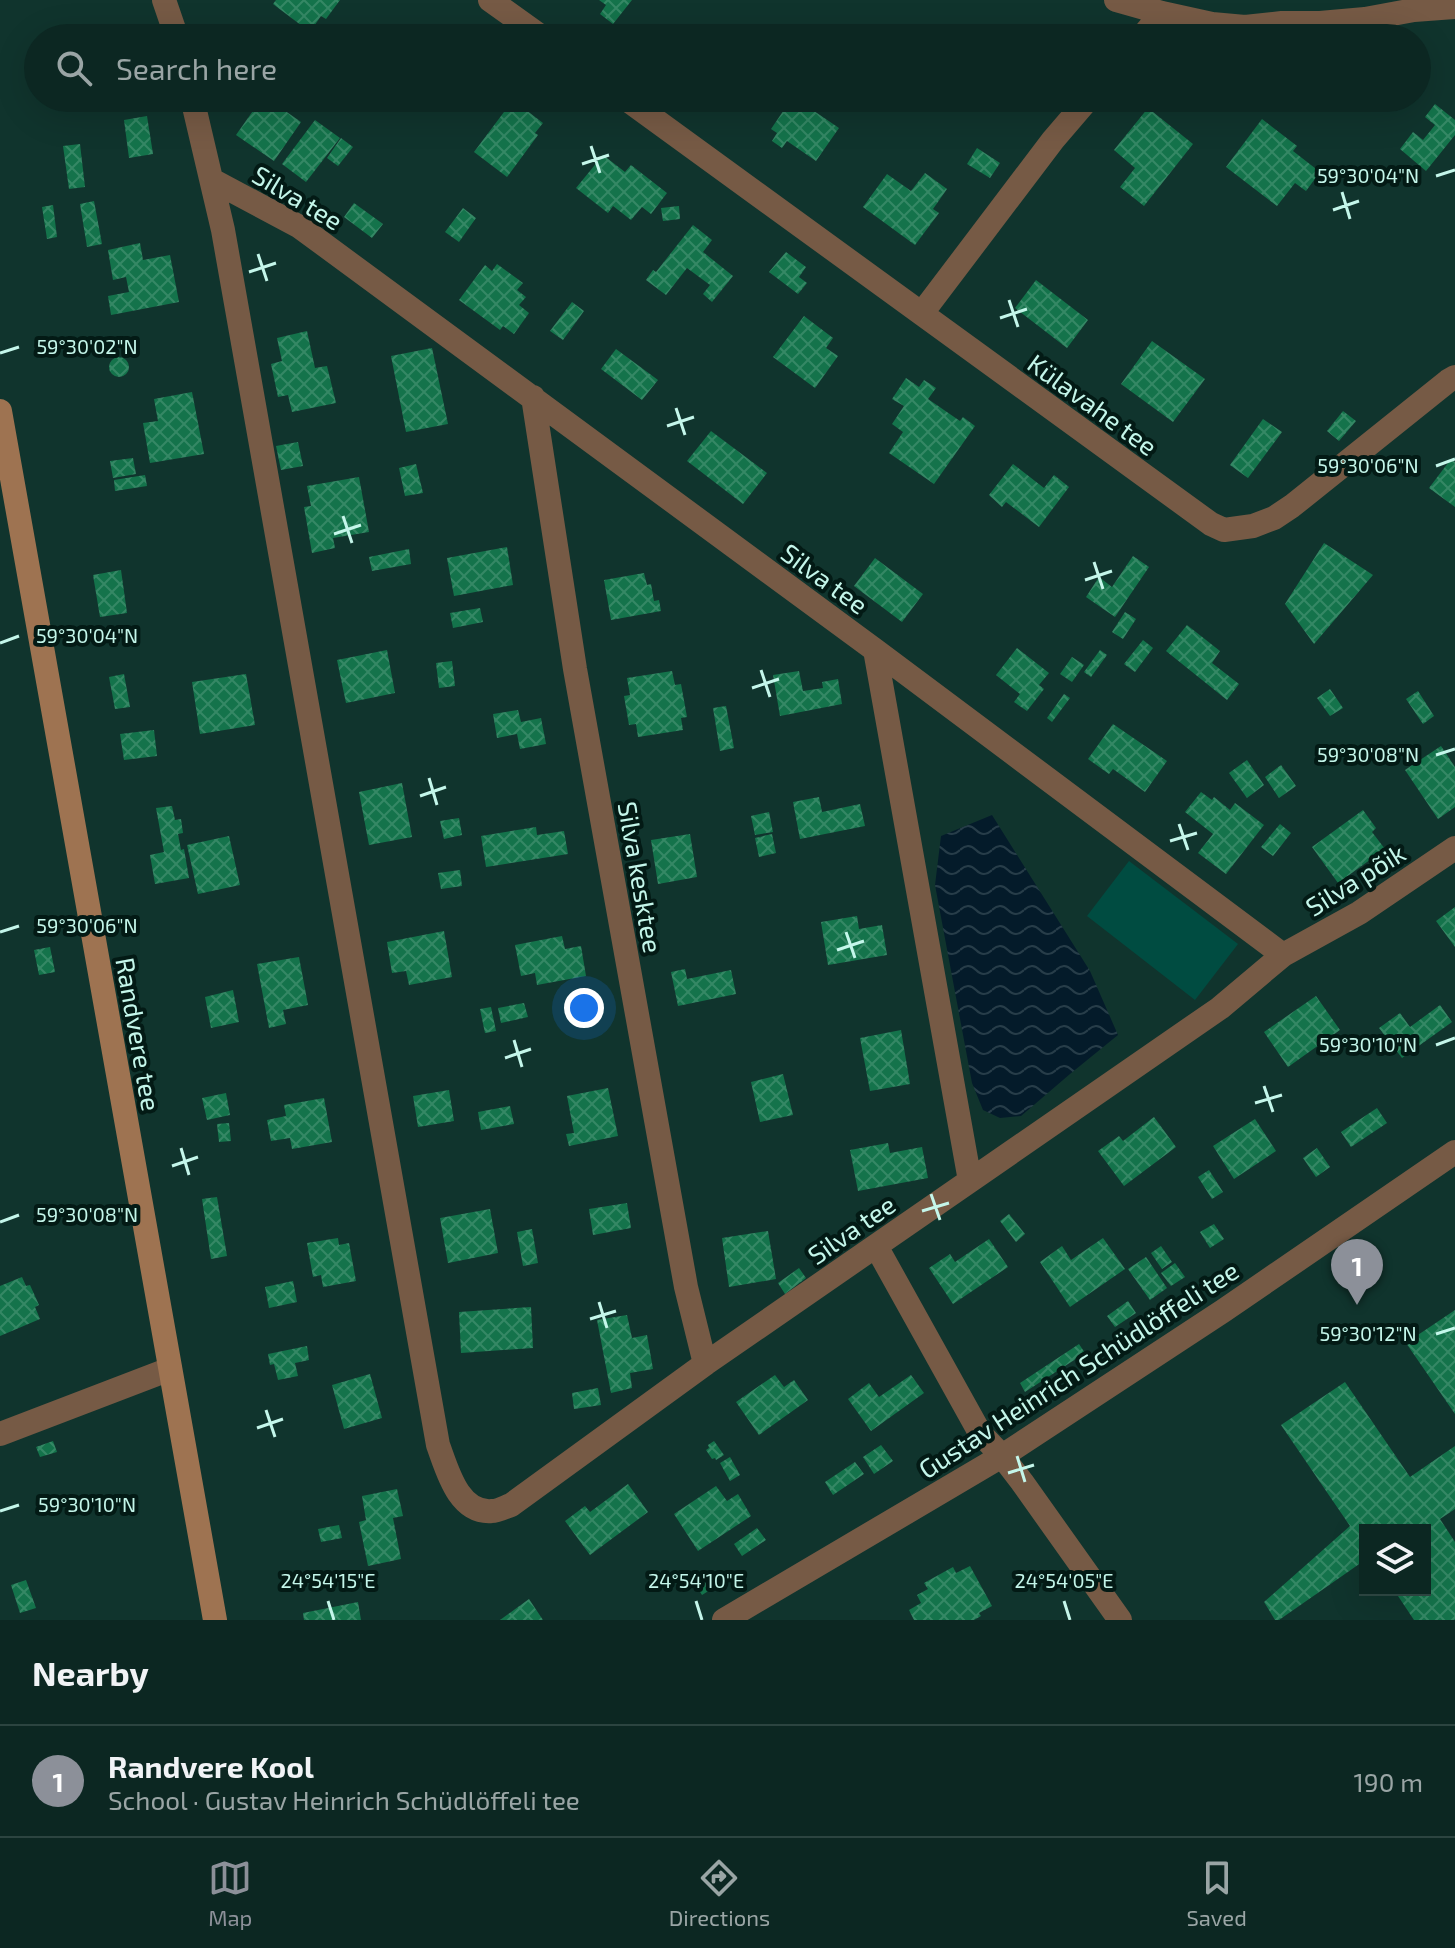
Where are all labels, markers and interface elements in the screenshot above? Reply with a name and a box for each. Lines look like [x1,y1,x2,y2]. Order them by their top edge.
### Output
search box [24,24,1431,112]
icon: search [52,46,96,90]
text: Search here [116,50,277,86]
street label: Silva tee [247,158,349,236]
text: 59°30'04"N [1317,163,1419,187]
text: 59°30'02"N [36,334,138,358]
street label: Külavahe tee [1022,347,1164,461]
text: 59°30'06"N [1317,453,1419,477]
street label: Silva tee [776,536,874,620]
text: 59°30'04"N [36,623,138,647]
text: 59°30'08"N [1317,742,1419,766]
street label: Silva kesktee [612,799,670,955]
street label: Silva põik [1300,836,1410,922]
text: 59°30'06"N [36,913,138,937]
street label: Randvere tee [110,955,168,1113]
your location [564,988,604,1028]
text: 59°30'10"N [1319,1032,1417,1056]
street label: Silva tee [801,1188,901,1270]
text: 59°30'08"N [36,1202,138,1226]
pin: 1 [1331,1239,1383,1305]
street label: Gustav Heinrich Schüdlöffeli tee [912,1254,1244,1484]
text: 59°30'12"N [1319,1321,1417,1345]
text: 59°30'10"N [38,1492,136,1516]
map controls [1359,1524,1431,1596]
button: layers [1359,1524,1431,1596]
text: 24°54'15"E [281,1568,375,1592]
text: 24°54'10"E [648,1568,744,1592]
text: 24°54'05"E [1015,1568,1113,1592]
text: Nearby [32,1652,149,1693]
text: Randvere Kool [108,1748,314,1784]
text: 1 [52,1766,64,1797]
text: 190 m [1354,1766,1423,1797]
text: School · Gustav Heinrich Schüdlöffeli tee [108,1784,580,1815]
tab: Map [208,1856,252,1930]
tab: Directions [669,1856,770,1930]
tab: Saved [1186,1856,1247,1930]

